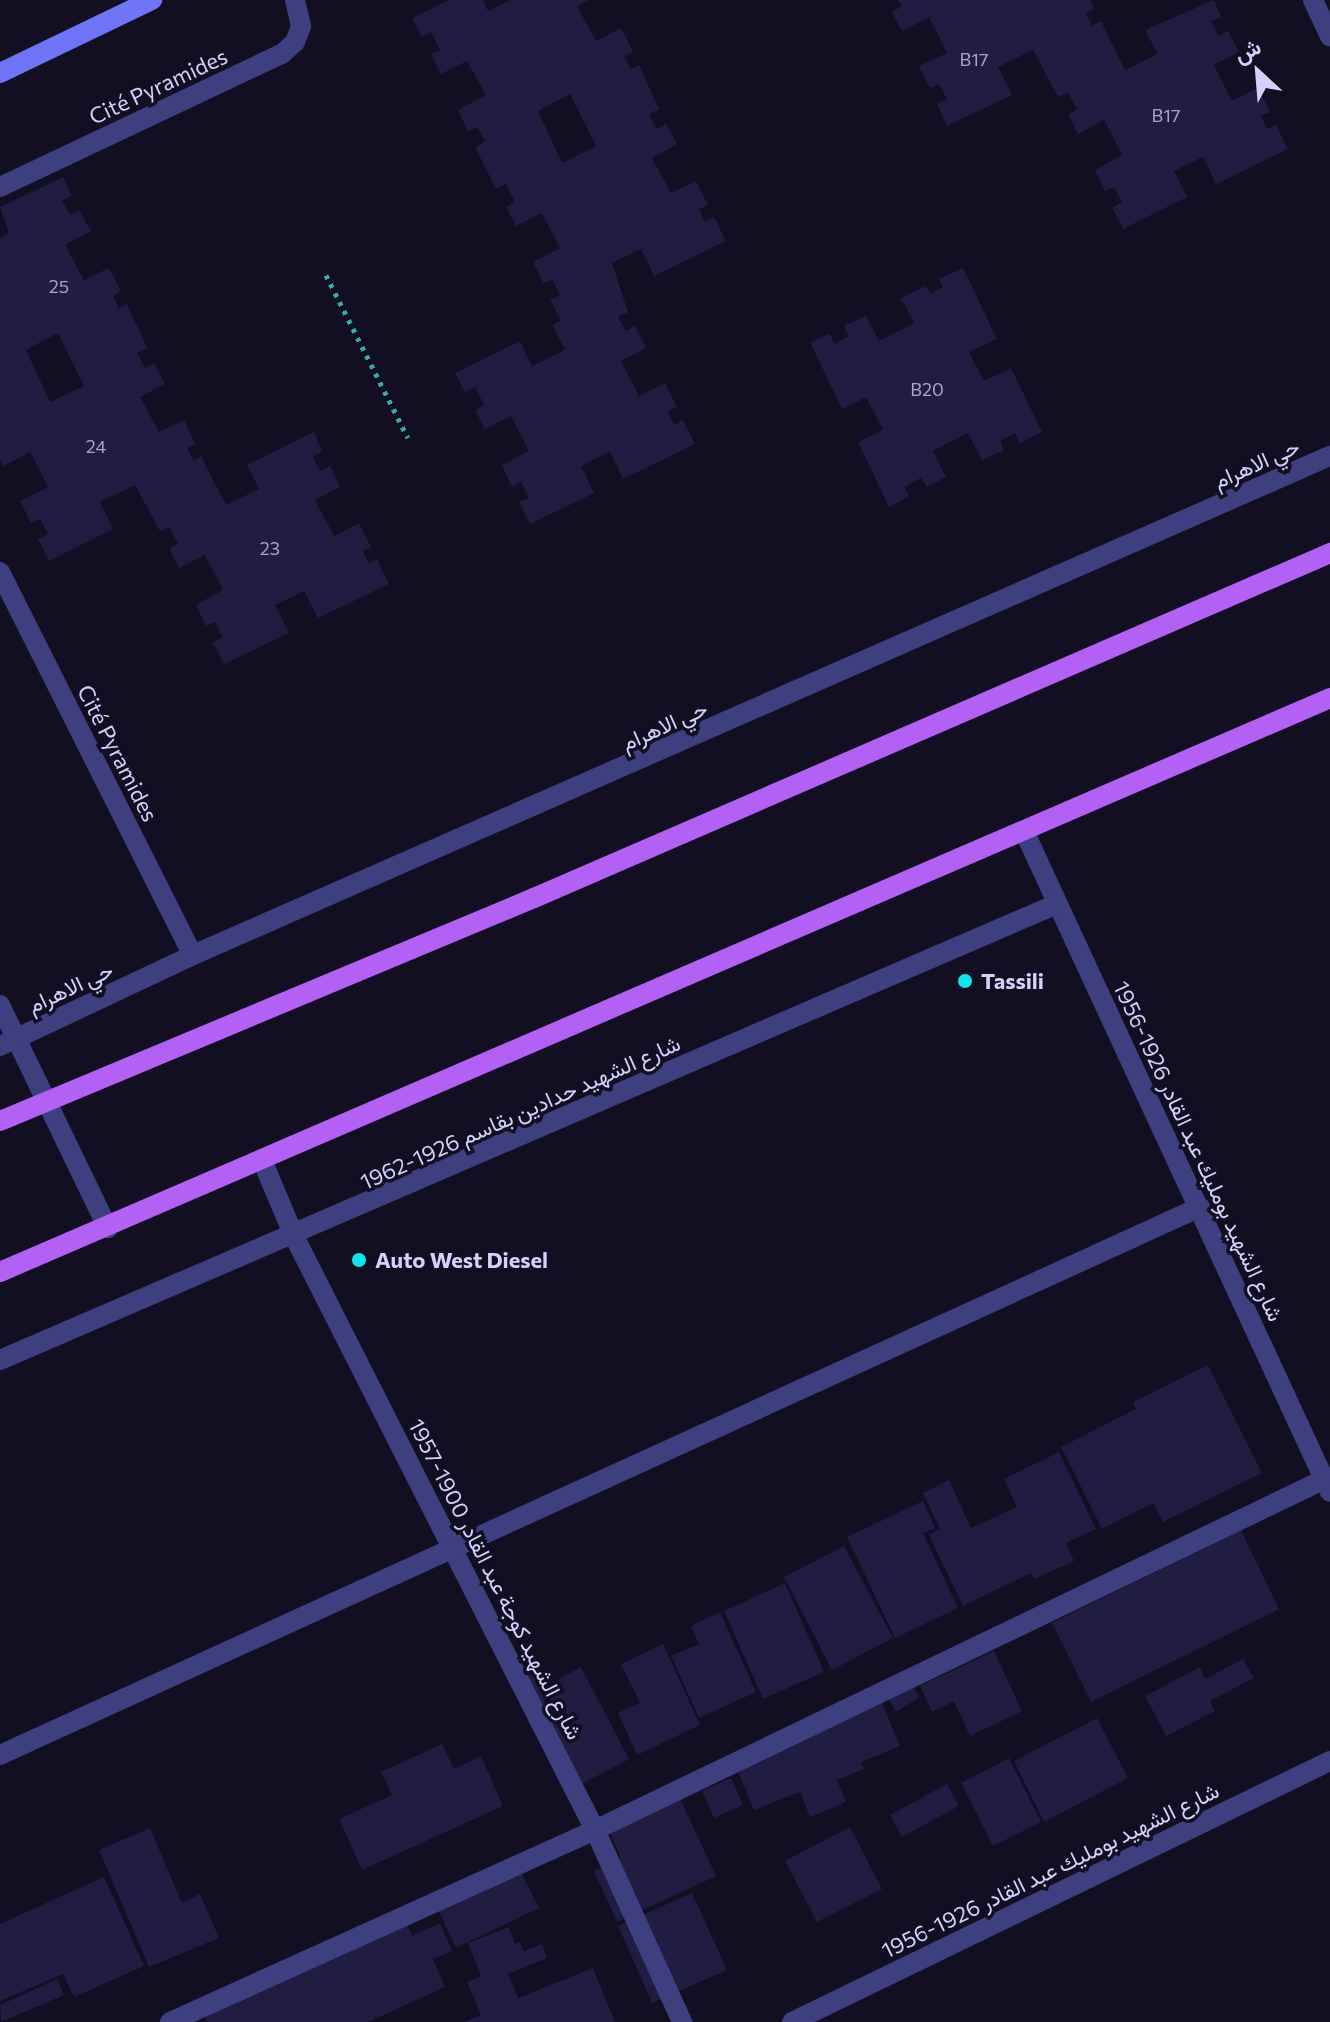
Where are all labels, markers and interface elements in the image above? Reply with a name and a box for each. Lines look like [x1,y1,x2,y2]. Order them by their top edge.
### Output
north arrow [1218,32,1298,112]
text: ش [1229,32,1265,68]
street label: Cité Pyramides [85,42,231,130]
house number: B17 [960,48,988,70]
house number: B17 [1152,104,1180,126]
house number: 25 [49,275,69,297]
house number: B20 [910,378,944,400]
street label: حي الاهرام [1209,432,1303,494]
house number: 24 [86,435,106,457]
house number: 23 [260,537,280,559]
street label: Cité Pyramides [72,680,164,826]
street label: حي الاهرام [617,694,711,756]
street label: حي الاهرام [23,956,117,1018]
place label: Tassili [981,968,1044,994]
marker: Tassili [956,972,974,990]
street label: شارع الشهيد بومليك عبد القادر 1926-1956 [1108,977,1290,1325]
street label: شارع الشهيد حدادين بقاسم 1926-1962 [356,1029,684,1195]
place label: Auto West Diesel [375,1247,548,1273]
marker: Auto West Diesel [350,1251,368,1269]
street label: شارع الشهيد كوجة عبد القادر 1900-1957 [403,1414,589,1744]
street label: شارع الشهيد بومليك عبد القادر 1926-1956 [877,1777,1223,1963]

